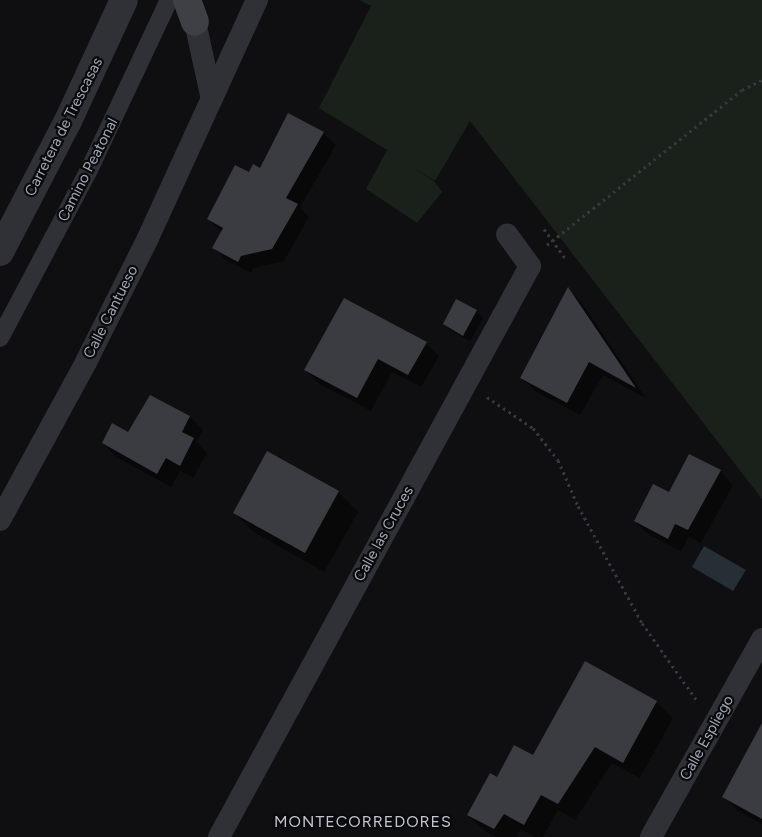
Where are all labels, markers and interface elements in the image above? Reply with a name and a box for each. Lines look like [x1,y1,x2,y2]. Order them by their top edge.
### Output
street label: Carretera de Trescasas [21,55,107,199]
street label: Camino Peatonal [54,115,122,225]
street label: Calle Cantueso [80,263,142,361]
street label: Calle las Cruces [350,483,418,585]
street label: Calle Espliego [676,692,738,784]
district label: MONTECORREDORES [272,812,454,832]

